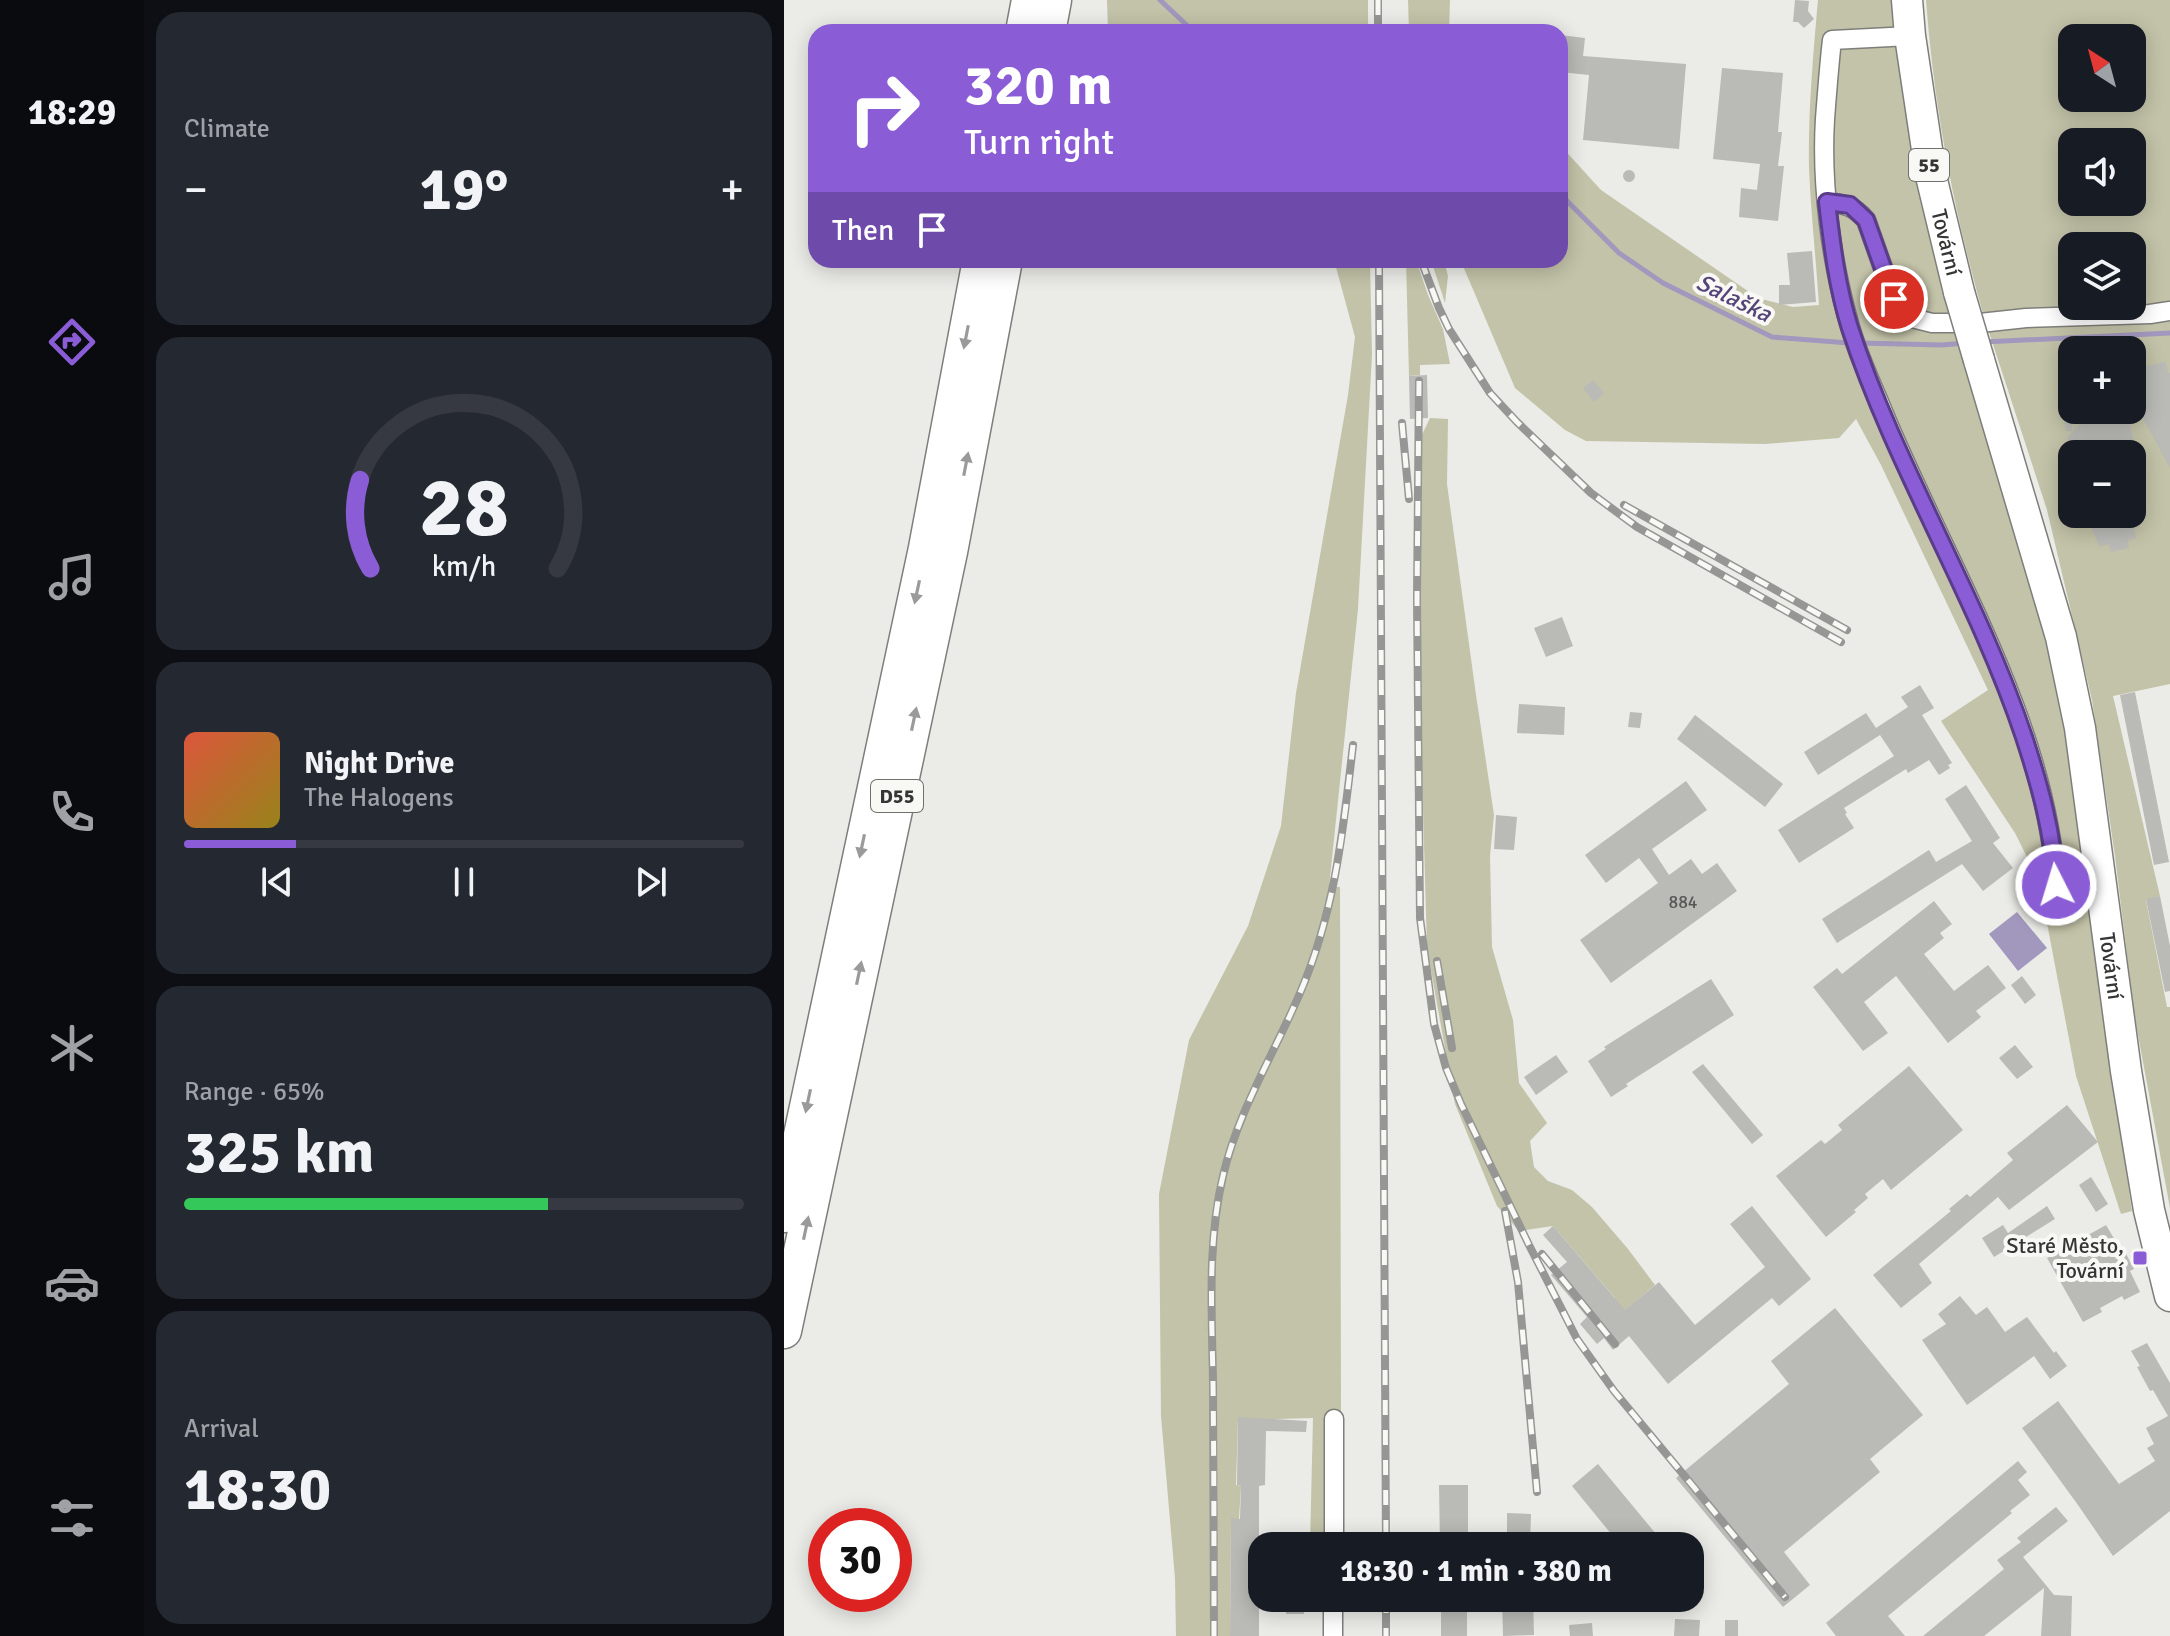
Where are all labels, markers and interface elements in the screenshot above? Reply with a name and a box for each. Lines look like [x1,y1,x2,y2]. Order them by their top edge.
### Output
north arrow [2058,24,2146,112]
map controls [2058,24,2146,528]
text: 320 m [964,51,1112,120]
icon: right [832,56,936,160]
text: 18:29 [28,90,116,135]
text: Climate [184,113,270,145]
text: Turn right [964,120,1114,165]
button: sound [2058,128,2146,216]
road number: 55 [1909,149,1949,181]
text: 19° [420,153,508,227]
text: − [184,163,208,217]
text: + [720,163,744,217]
street label: Tovární [1926,207,1968,279]
icon: arrive [910,208,954,252]
text: Then [832,212,894,249]
button: layers [2058,232,2146,320]
pin [1860,265,1928,333]
water label: Salaška [1692,267,1777,329]
icon: arrive [1872,277,1916,321]
icon: directions [44,314,100,370]
one-way arrow [959,324,971,349]
button: + [2058,336,2146,424]
button: − [2058,440,2146,528]
one-way arrow [961,451,973,476]
text: 28 [419,457,509,559]
icon: music [44,549,100,605]
text: km/h [432,549,496,584]
one-way arrow [910,580,922,605]
one-way arrow [908,706,921,731]
text: Night Drive [304,745,454,782]
road number: D55 [871,780,923,812]
text: The Halogens [304,782,454,814]
icon: phone [44,784,100,840]
one-way arrow [855,834,868,859]
position arrow [2014,843,2098,927]
icon: previous [255,860,299,904]
icon: pause [442,860,486,904]
icon: next [629,860,673,904]
house number: 884 [1668,891,1698,913]
street label: Tovární [2094,931,2129,1001]
one-way arrow [854,960,866,985]
icon: climate [44,1020,100,1076]
text: Range · 65% [184,1076,325,1108]
one-way arrow [801,1088,814,1113]
text: 325 km [184,1116,374,1190]
one-way arrow [800,1215,813,1240]
place label: Staré Město, Tovární [2006,1232,2124,1284]
marker: Staré Město, Tovární [2131,1249,2149,1267]
icon: car [44,1255,100,1311]
text: Arrival [184,1413,259,1445]
text: 18:30 [184,1453,331,1527]
icon: filters [44,1490,100,1546]
speed limit sign: 30 [808,1508,912,1612]
text: 18:30 · 1 min · 380 m [1340,1553,1612,1590]

